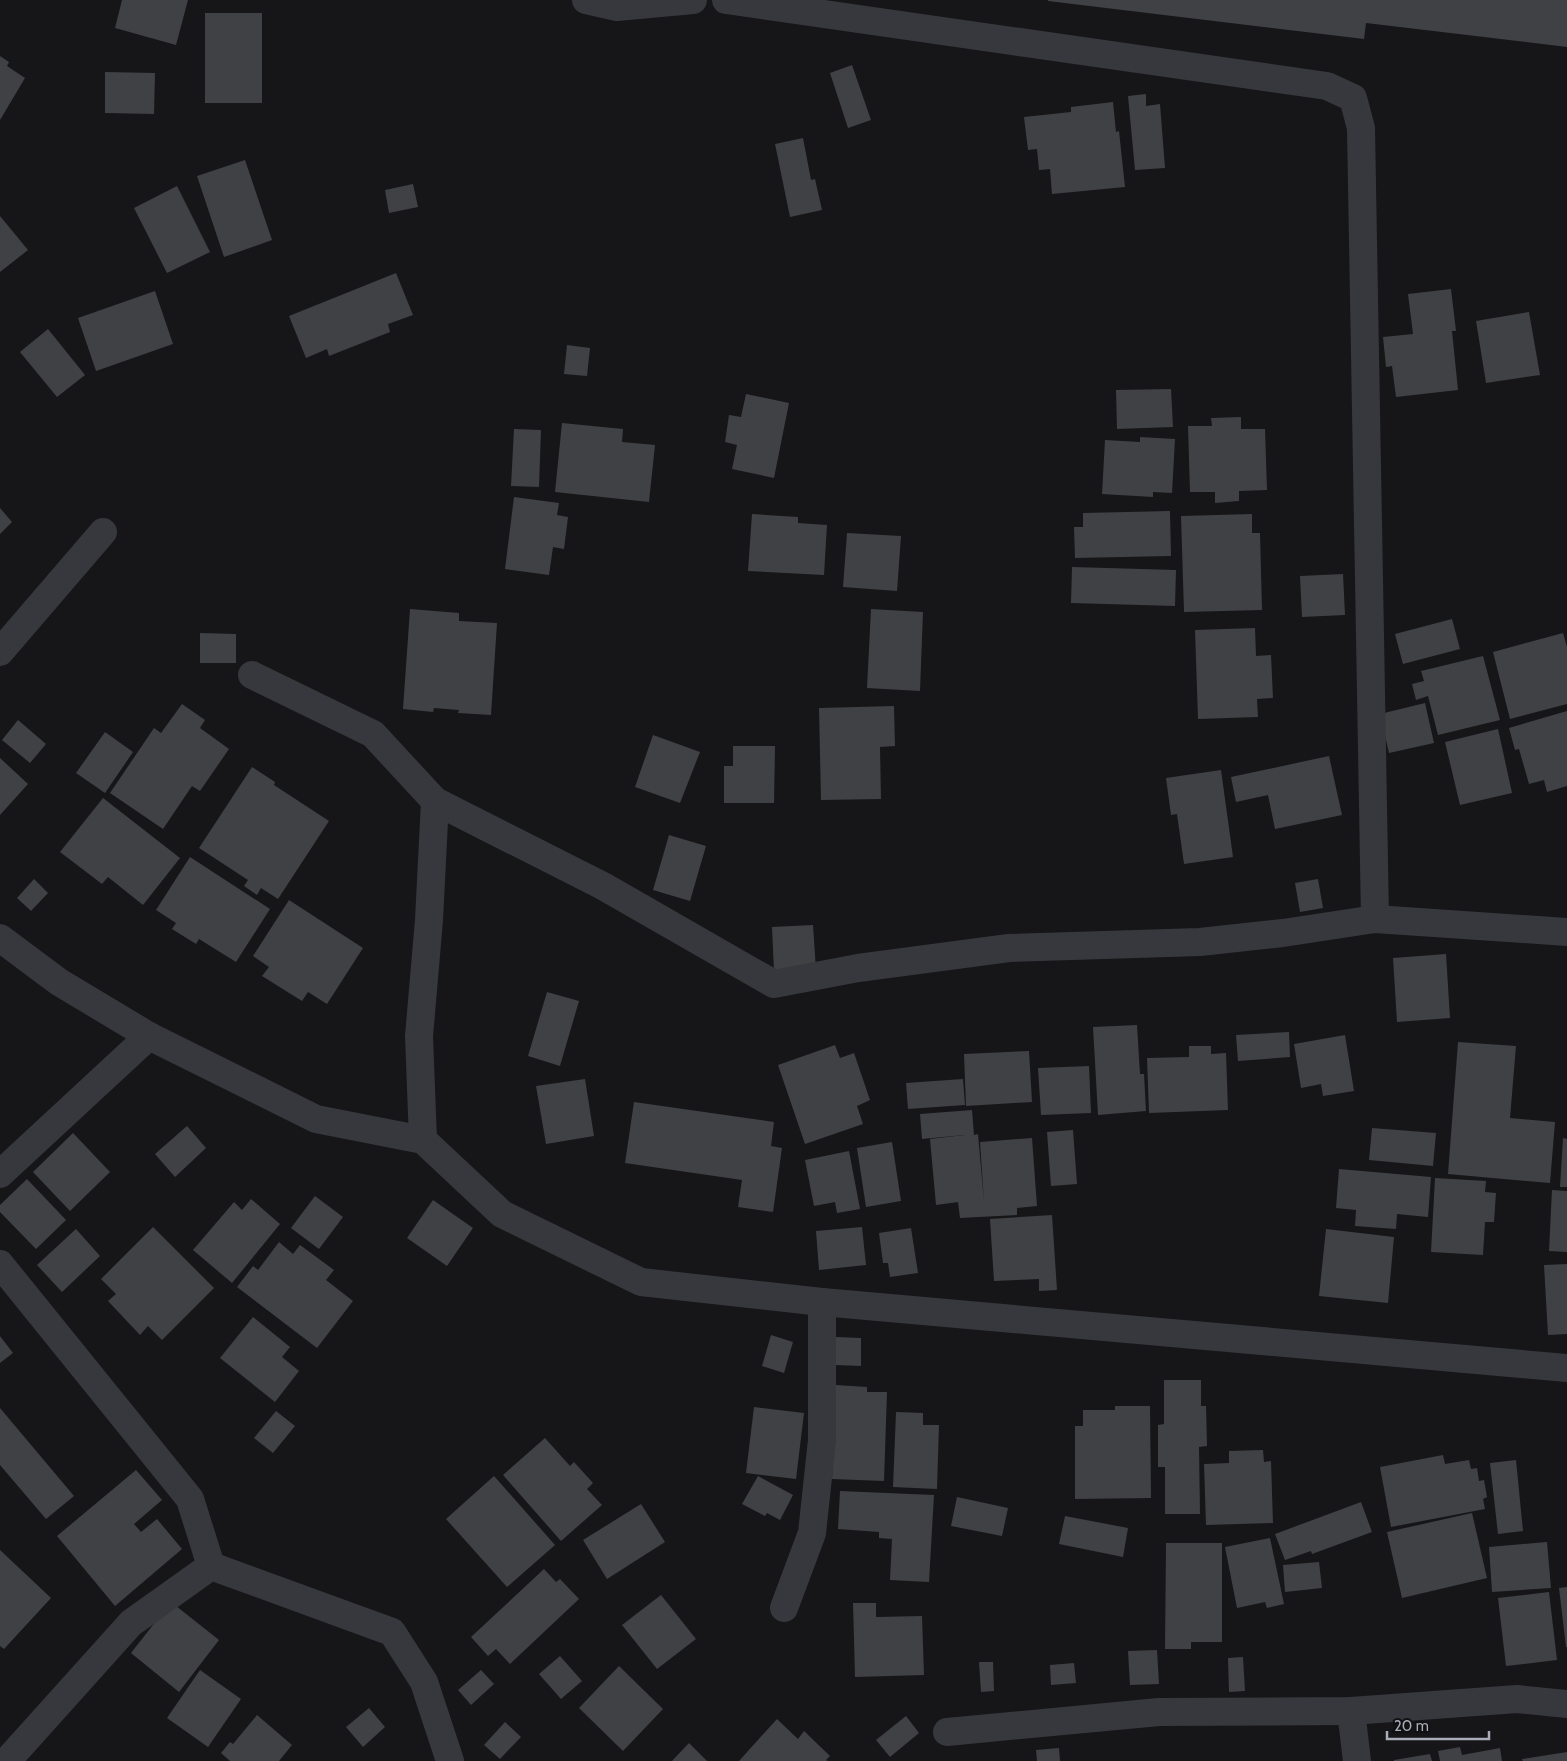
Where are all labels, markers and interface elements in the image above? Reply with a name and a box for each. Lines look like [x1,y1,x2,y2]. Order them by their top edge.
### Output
scale bar [1387,1708,1490,1740]
text: 20 m [1394,1717,1429,1735]

